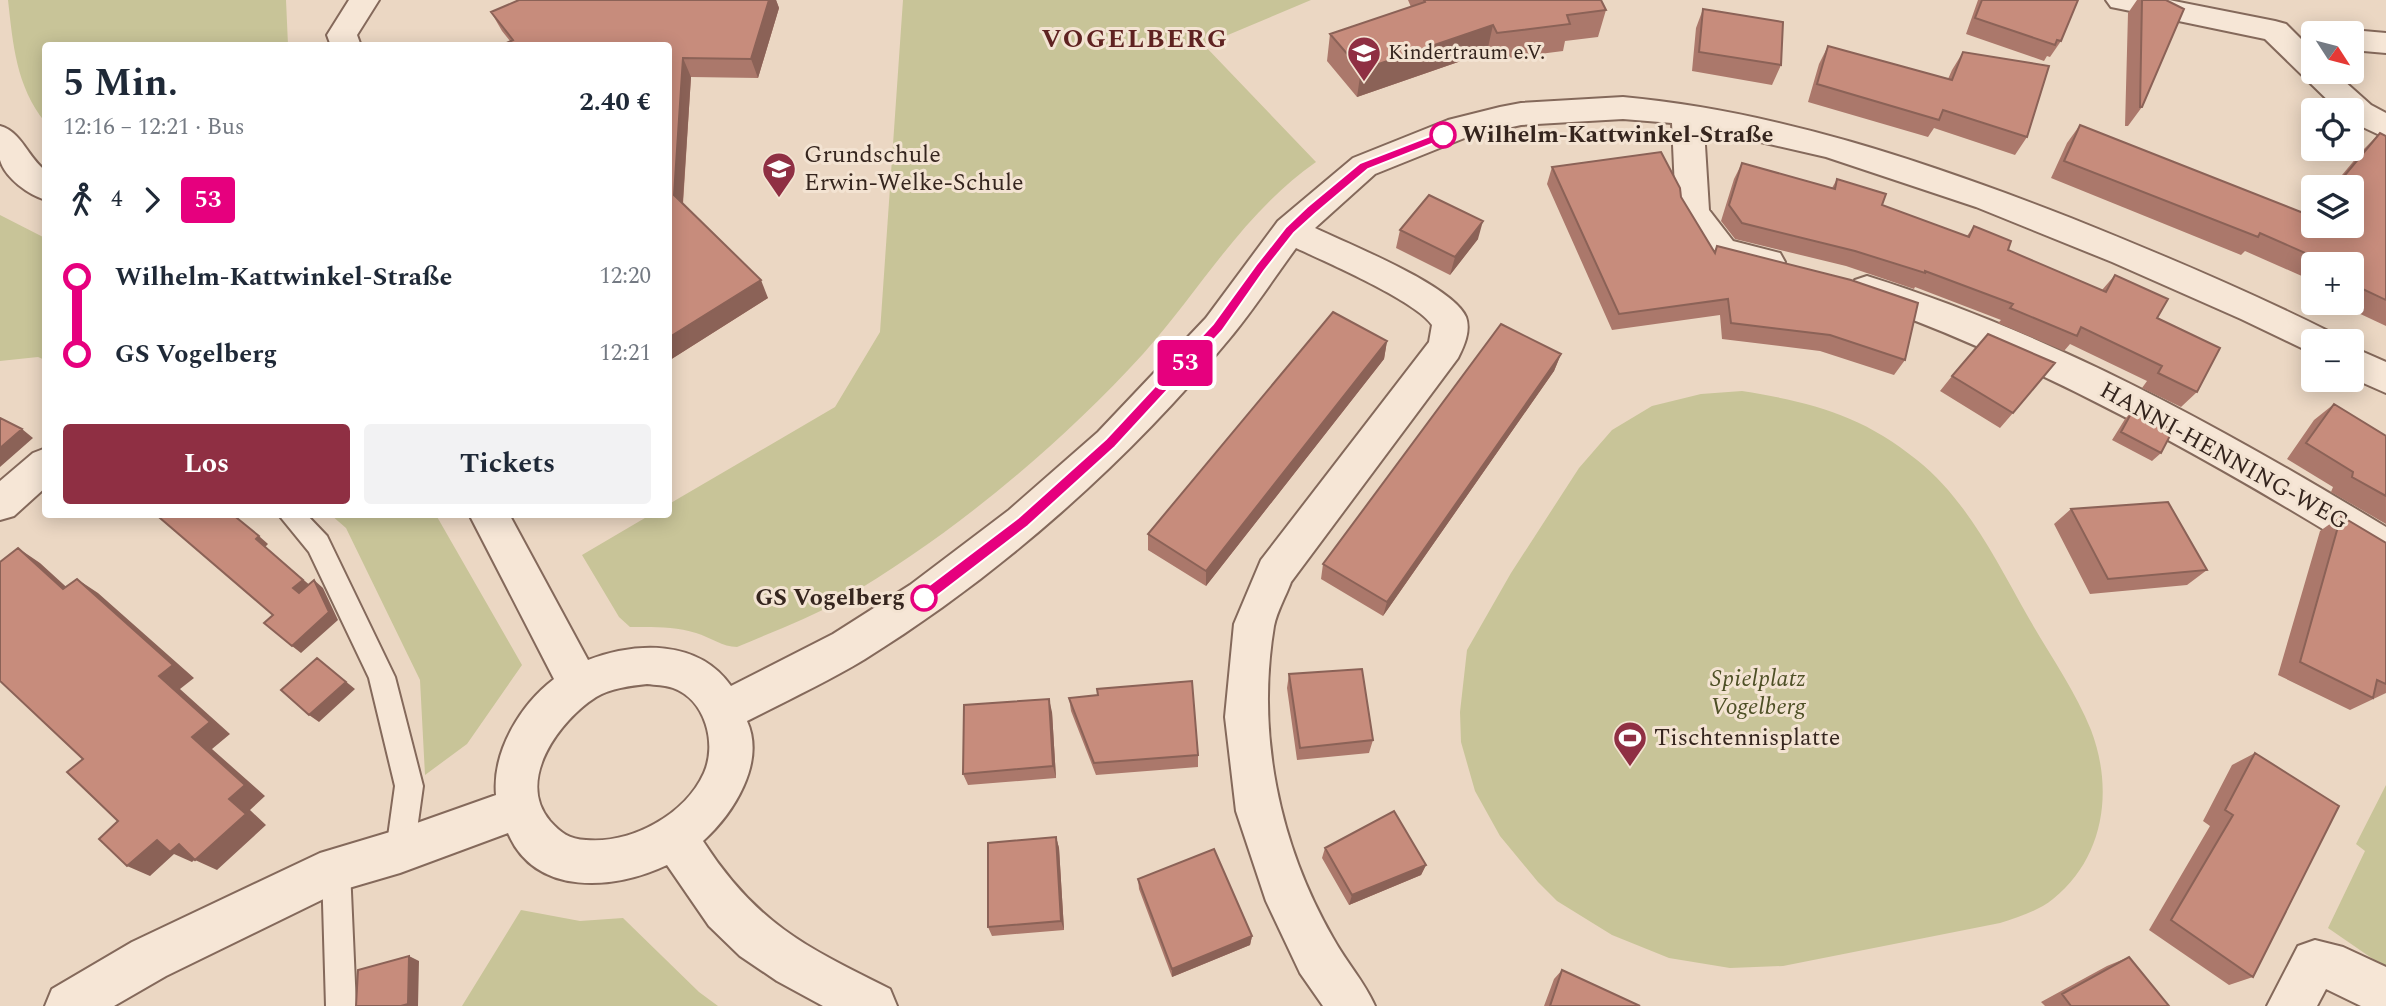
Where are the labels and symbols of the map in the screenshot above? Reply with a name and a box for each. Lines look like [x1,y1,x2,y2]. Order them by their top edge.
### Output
district label: VOGELBERG [1041,19,1229,59]
north arrow [2301,21,2364,84]
school or university icon: Kindertraum e.V. [1345,34,1383,83]
place label: Kindertraum e.V. [1388,37,1545,69]
place label: Wilhelm-Kattwinkel-Straße [1462,117,1773,153]
marker: Wilhelm-Kattwinkel-Straße [1430,122,1456,148]
place label: Grundschule Erwin-Welke-Schule [804,137,1024,201]
school or university icon: Grundschule Erwin-Welke-Schule [760,150,798,199]
line badge: 53 [1154,340,1216,386]
street label: HANNI-HENNING-WEG [2093,372,2355,540]
place label: GS Vogelberg [755,580,905,616]
marker: GS Vogelberg [911,585,937,611]
park label: Spielplatz Vogelberg [1710,661,1807,725]
sports icon: Tischtennisplatte [1611,719,1649,768]
place label: Tischtennisplatte [1654,720,1840,756]

